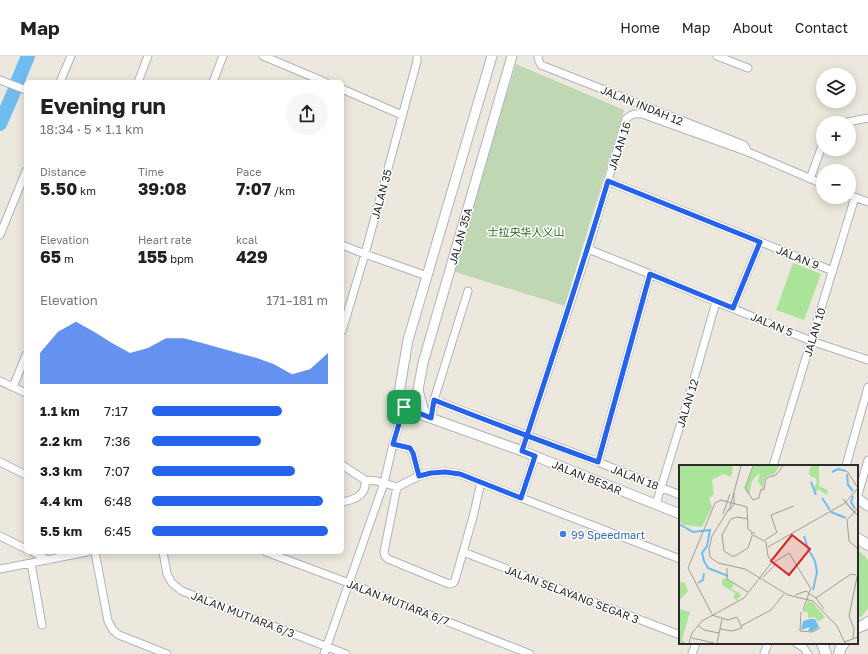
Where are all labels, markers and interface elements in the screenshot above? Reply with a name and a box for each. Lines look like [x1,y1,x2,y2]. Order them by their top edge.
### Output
text: Map [20,16,60,39]
text: Home [620,19,660,36]
text: Map [682,19,710,36]
text: About [732,19,773,36]
text: Contact [795,19,848,36]
map controls [816,68,856,204]
button: layers [816,68,856,108]
street label: JALAN INDAH 12 [599,83,685,127]
text: Evening run [40,92,166,119]
button: share [286,93,328,135]
button: + [816,116,856,156]
street label: JALAN 16 [605,120,633,172]
text: 18:34 · 5 × 1.1 km [40,121,144,137]
button: − [816,164,856,204]
text: Distance [40,165,86,178]
text: Time [138,165,164,178]
text: Pace [236,165,262,178]
street label: JALAN 35 [368,168,394,220]
text: 5.50 [40,178,77,199]
text: 39:08 [138,178,187,199]
text: 7:07 [236,178,271,199]
text: km [77,184,96,197]
text: /km [271,184,295,197]
street label: JALAN 35A [446,206,474,266]
park label: 士拉央华人义山 [488,225,565,238]
text: Elevation [40,233,89,246]
text: Heart rate [138,233,192,246]
text: kcal [236,233,258,246]
street label: JALAN 9 [775,243,821,271]
text: 65 [40,246,61,267]
text: 155 [138,246,168,267]
text: 429 [236,246,268,267]
text: m [61,252,74,265]
text: bpm [168,252,194,265]
text: Elevation [40,292,98,308]
text: 171–181 m [266,292,328,308]
street label: JALAN 10 [800,306,828,358]
street label: JALAN 5 [749,309,795,339]
street label: JALAN 12 [673,377,701,429]
pin [387,390,421,424]
icon: arrive [393,396,415,418]
text: 1.1 km [40,403,80,419]
text: 7:17 [104,403,128,419]
text: 2.2 km [40,433,82,449]
text: 7:36 [104,433,130,449]
street label: JALAN BESAR [550,457,624,497]
street label: JALAN 18 [609,462,661,492]
text: 3.3 km [40,463,82,479]
text: 7:07 [104,463,130,479]
inset map [679,465,858,644]
text: 4.4 km [40,493,83,509]
text: 6:48 [104,493,132,509]
text: 5.5 km [40,523,82,539]
text: 6:45 [104,523,131,539]
place label: 99 Speedmart [571,528,645,541]
marker: 99 Speedmart [558,529,568,539]
street label: JALAN SELAYANG SEGAR 3 [503,562,641,626]
street label: JALAN MUTIARA 6/7 [345,576,451,628]
street label: JALAN MUTIARA 6/3 [190,588,296,640]

